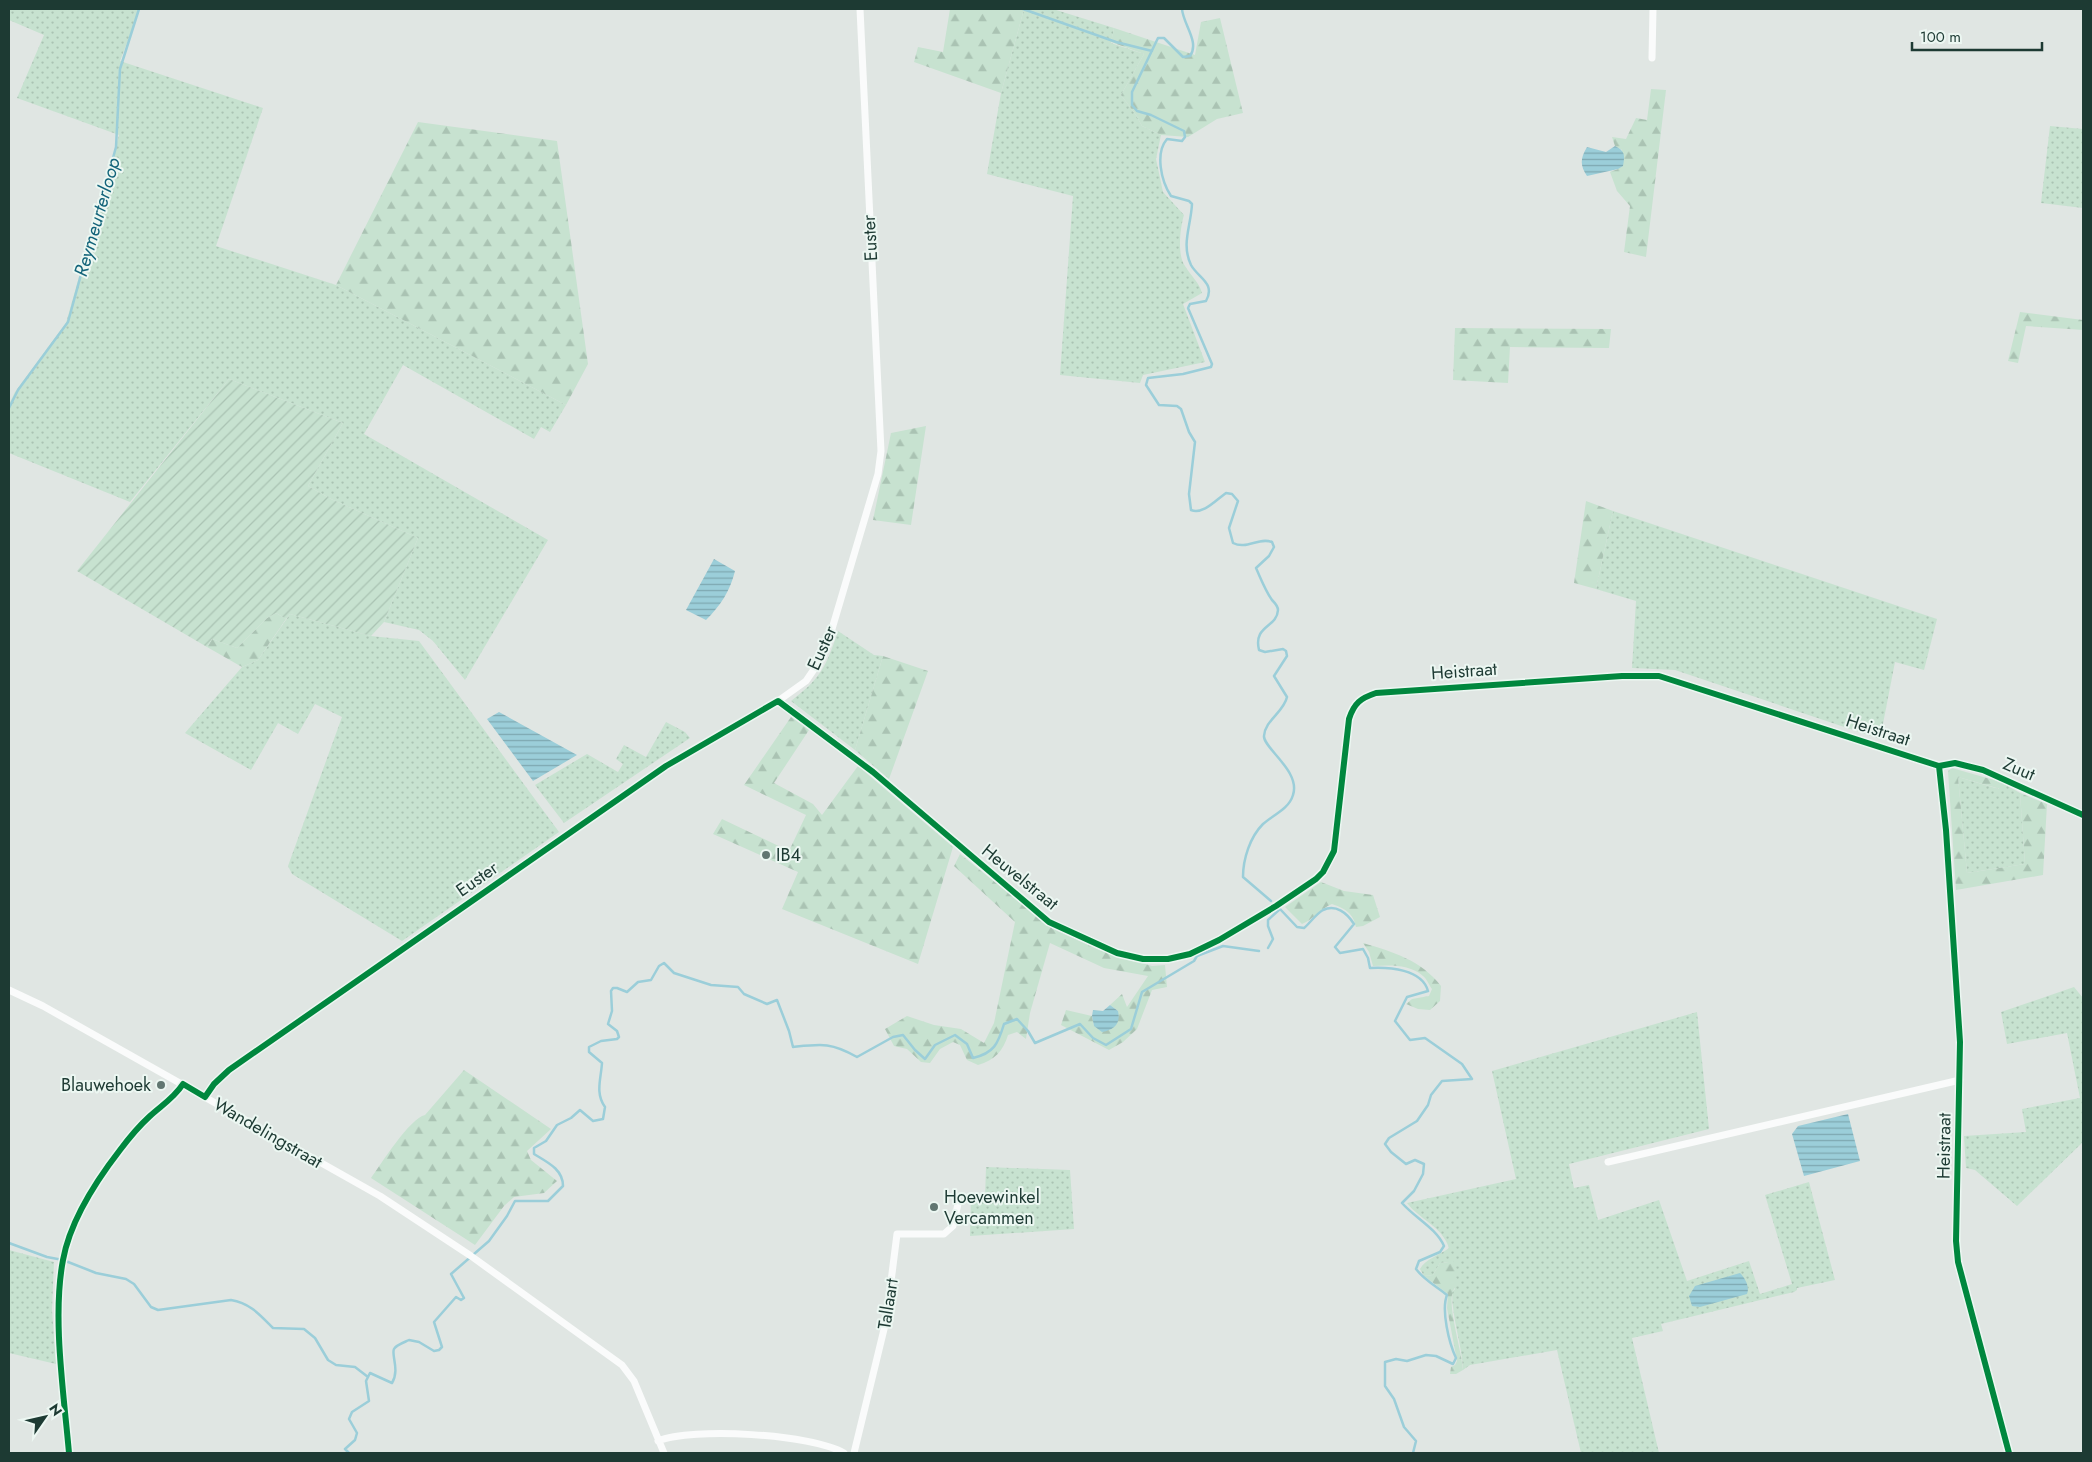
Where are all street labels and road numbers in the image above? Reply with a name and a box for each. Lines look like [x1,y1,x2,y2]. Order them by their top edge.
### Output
street label: Euster [856,213,884,262]
street label: Euster [801,621,844,674]
street label: Heistraat [1430,656,1499,686]
street label: Heistraat [1842,707,1914,753]
street label: Zuut [1999,751,2040,788]
street label: Heuvelstraat [976,838,1064,916]
street label: Euster [451,855,504,903]
street label: Wandelingstraat [209,1091,328,1175]
street label: Heistraat [1930,1112,1958,1179]
street label: Tallaart [871,1276,905,1331]

